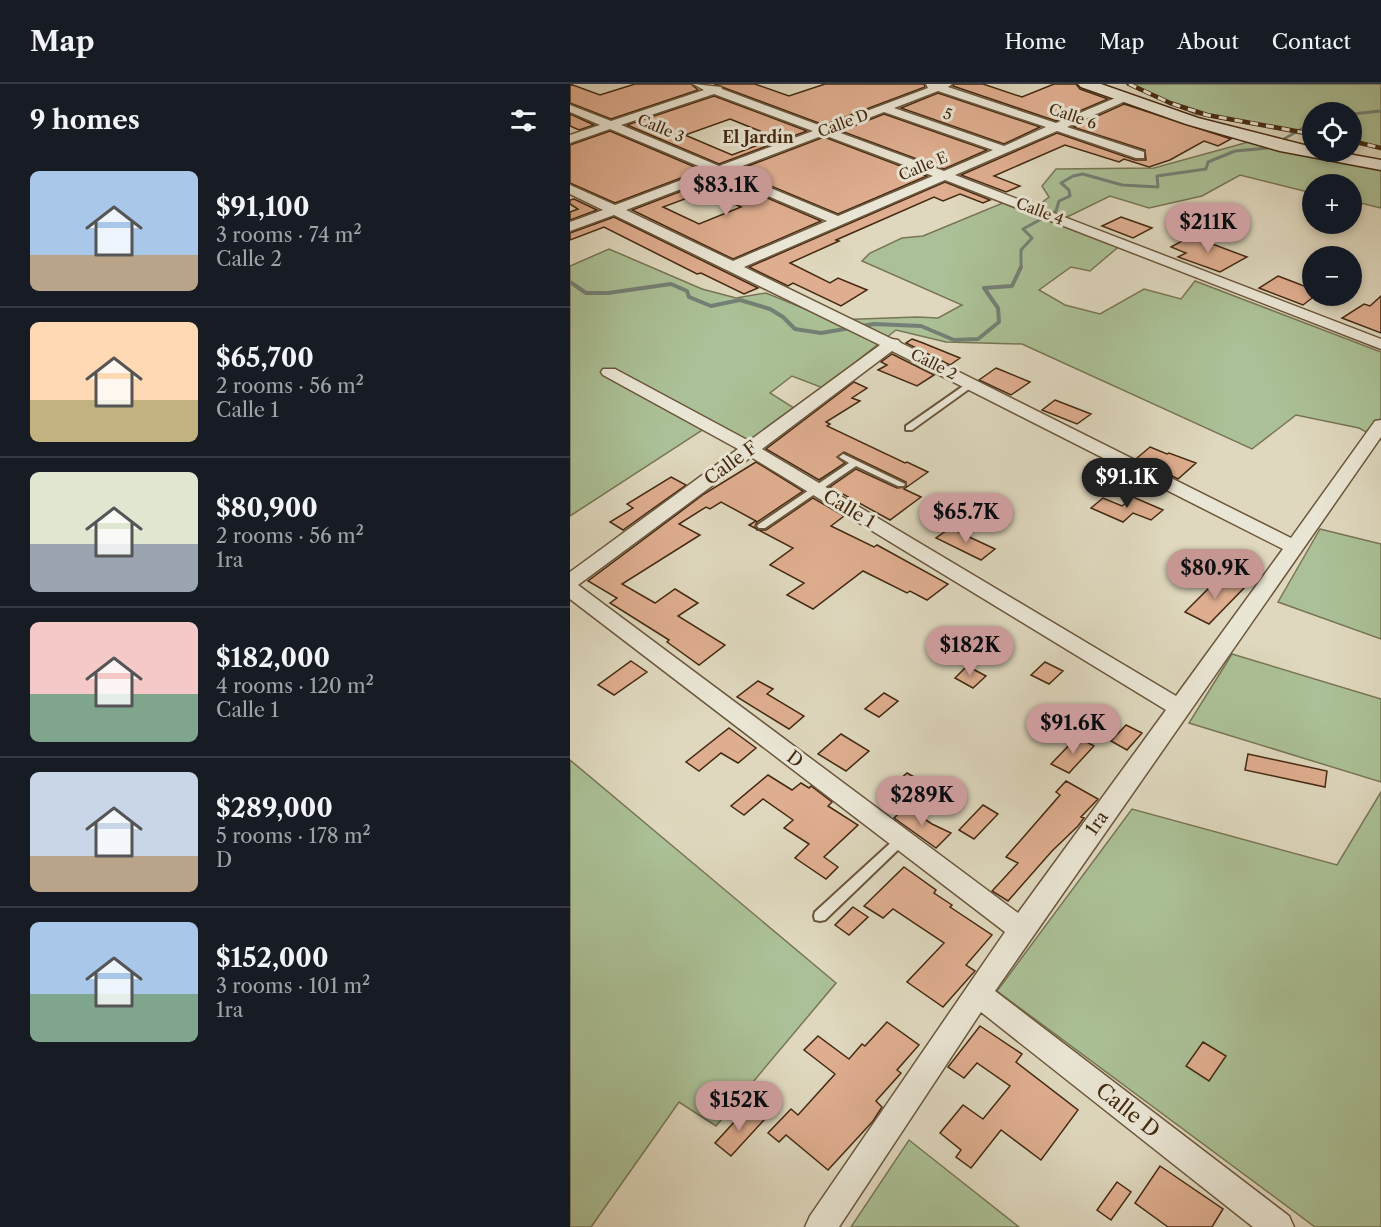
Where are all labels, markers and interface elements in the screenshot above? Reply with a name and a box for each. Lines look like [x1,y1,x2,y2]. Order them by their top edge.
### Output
text: Map [30,24,94,58]
text: Home [1005,29,1066,54]
text: Map [1099,29,1144,54]
text: About [1177,29,1239,54]
text: Contact [1272,29,1351,54]
street label: Calle 6 [1046,99,1100,133]
map controls [1302,102,1362,306]
button: locate [1302,102,1362,162]
text: 9 homes [30,104,140,136]
icon: filters [507,104,540,137]
street label: 5 [941,104,955,124]
street label: Calle D [815,105,871,141]
street label: Calle 3 [635,110,687,146]
district label: El Jardín [722,127,794,147]
street label: Calle E [896,147,950,185]
pin: $83.1K [677,166,775,217]
text: $83.1K [693,173,759,197]
button: + [1302,174,1362,234]
text: $91,100 [216,191,309,223]
street label: Calle 4 [1014,193,1066,229]
icon: home [78,195,150,267]
pin: $211K [1166,203,1250,254]
text: $211K [1180,210,1236,234]
text: 3 rooms · 74 m² [216,223,362,247]
button: − [1302,246,1362,306]
text: Calle 2 [216,247,282,271]
text: $65,700 [216,342,314,374]
street label: Calle 2 [908,344,960,384]
icon: home [78,346,150,418]
text: 2 rooms · 56 m² [216,374,364,398]
text: Calle 1 [216,398,279,422]
street label: Calle F [700,436,762,490]
pin: $91.1K [1078,458,1176,509]
text: $91.1K [1096,465,1158,489]
street label: Calle 1 [819,485,879,533]
text: $80,900 [216,492,318,524]
pin: $65.7K [917,493,1015,544]
icon: home [78,496,150,568]
text: $65.7K [933,500,999,524]
text: 2 rooms · 56 m² [216,524,364,548]
text: 1ra [216,548,243,572]
pin: $80.9K [1166,549,1264,600]
text: $80.9K [1181,556,1249,580]
pin: $182K [928,626,1012,677]
text: $182K [940,633,1000,657]
text: $182,000 [216,642,330,674]
icon: home [78,646,150,718]
text: 4 rooms · 120 m² [216,674,374,698]
text: Calle 1 [216,698,279,722]
pin: $91.6K [1024,704,1122,755]
text: $91.6K [1040,711,1106,735]
street label: D [783,746,807,772]
pin: $289K [880,776,964,827]
text: $289K [890,783,954,807]
text: $289,000 [216,792,333,824]
icon: home [78,796,150,868]
street label: 1ra [1081,806,1113,839]
text: 5 rooms · 178 m² [216,824,371,848]
text: D [216,848,232,872]
text: $152,000 [216,942,328,974]
icon: home [78,946,150,1018]
text: 3 rooms · 101 m² [216,974,370,998]
text: 1ra [216,998,243,1022]
street label: Calle D [1091,1077,1165,1143]
pin: $152K [697,1081,781,1132]
text: $152K [710,1088,769,1112]

